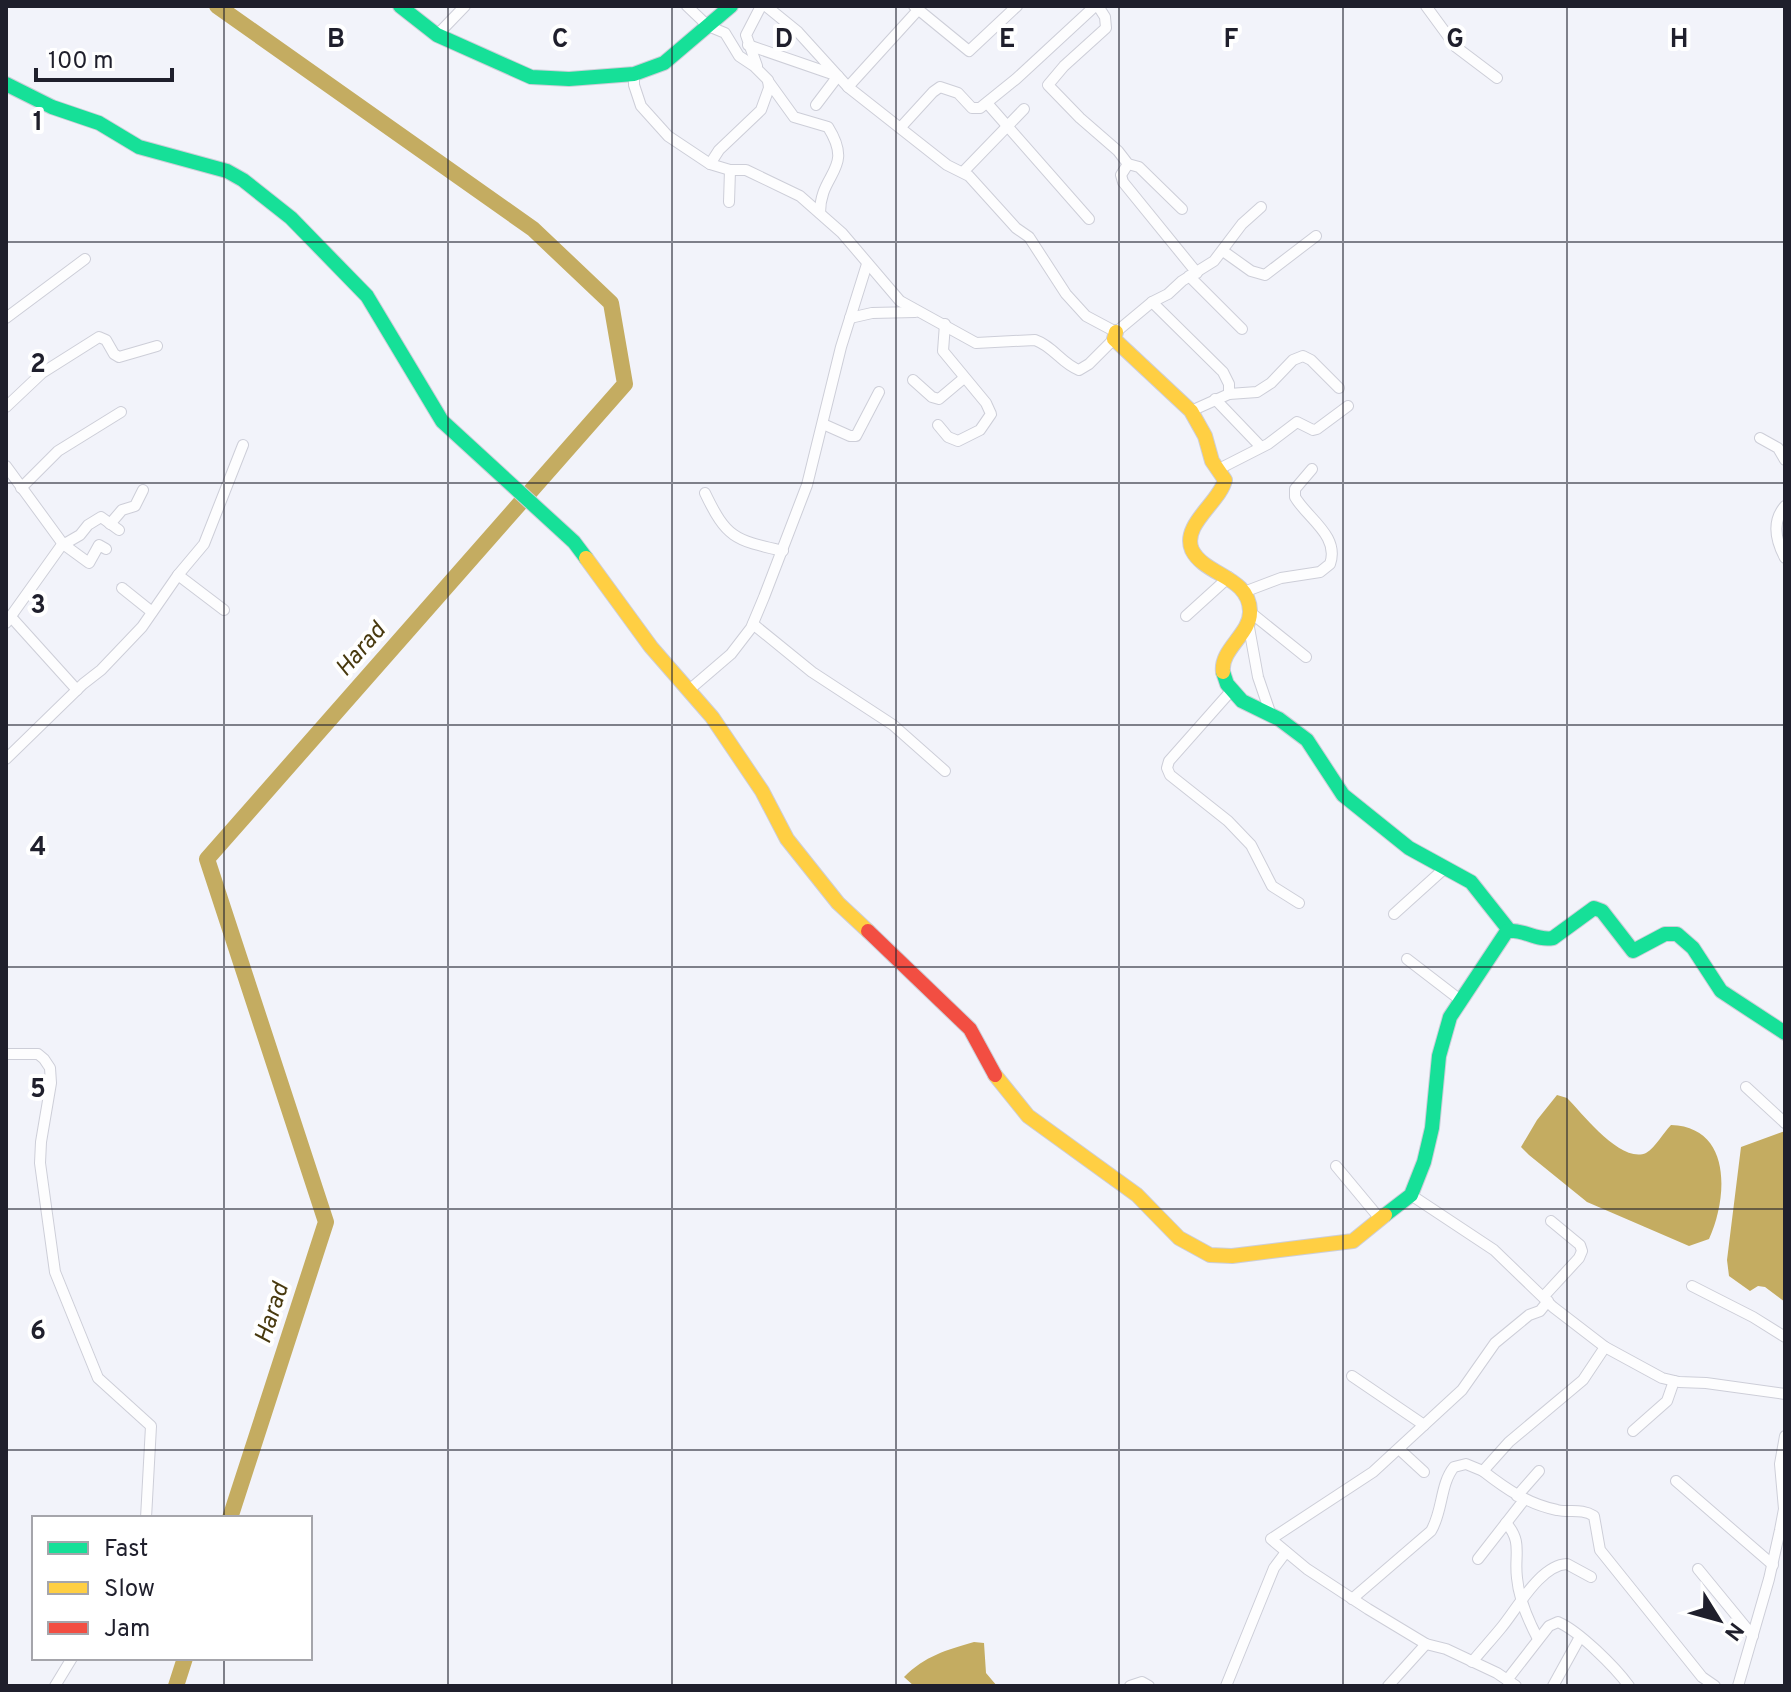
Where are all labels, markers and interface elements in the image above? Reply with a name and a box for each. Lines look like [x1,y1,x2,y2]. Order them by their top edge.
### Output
text: B [327,24,345,57]
text: C [552,24,568,57]
text: D [775,24,793,57]
text: E [999,24,1015,57]
text: F [1224,24,1239,57]
text: G [1446,24,1464,57]
text: H [1670,24,1688,57]
scale bar [36,32,172,82]
text: 100 m [48,47,114,77]
text: 1 [33,107,43,140]
text: 2 [30,349,46,382]
text: 3 [30,590,46,623]
water label: Harad [330,616,394,684]
text: 4 [30,832,46,865]
text: 5 [30,1074,46,1107]
water label: Harad [249,1278,297,1348]
text: 6 [30,1316,46,1349]
legend [32,1516,312,1660]
text: Fast [104,1535,148,1565]
text: Slow [104,1575,155,1605]
north arrow [1679,1580,1759,1660]
text: Jam [104,1615,150,1645]
text: N [1717,1616,1749,1645]

